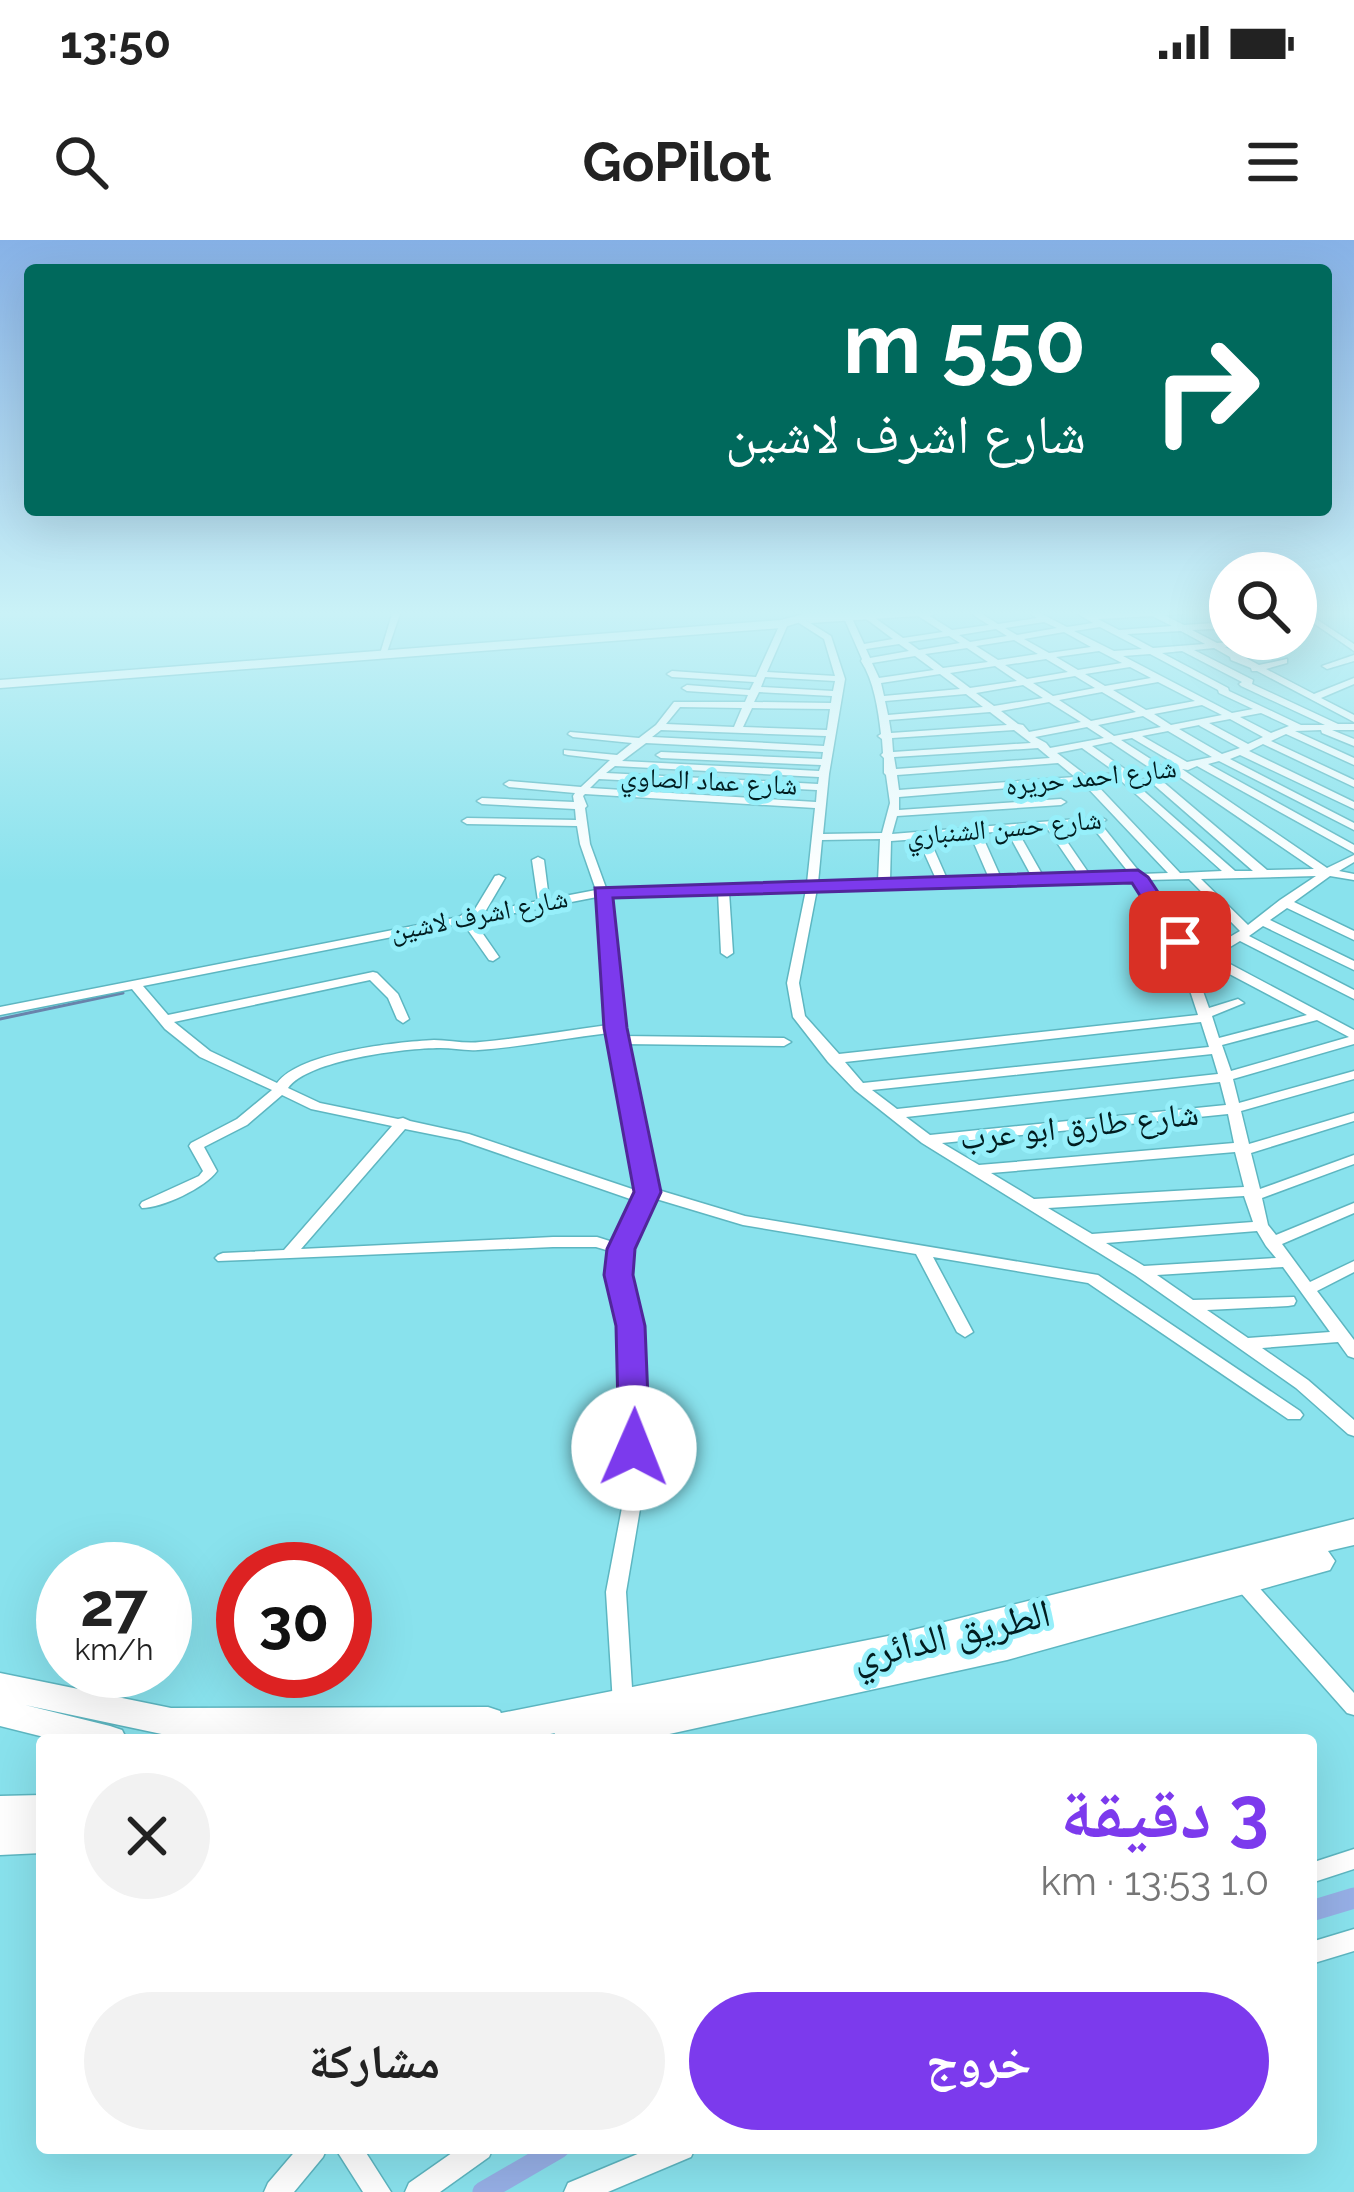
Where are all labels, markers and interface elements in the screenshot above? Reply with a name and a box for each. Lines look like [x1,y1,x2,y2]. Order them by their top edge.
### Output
text: 13:50 [60,16,171,69]
icon: search [48,129,114,195]
icon: menu [1240,129,1306,195]
text: GoPilot [583,130,771,194]
text: 550 m [843,294,1086,393]
icon: right [1128,312,1284,468]
text: شارع اشرف لاشين [725,402,1086,466]
map controls [1209,552,1317,660]
button: search [1209,552,1317,660]
street label: شارع احمد حريره [1004,752,1178,803]
street label: شارع عماد الصاوي [619,760,798,806]
street label: شارع حسن الشنباري [905,804,1103,857]
street label: شارع اشرف لاشين [387,882,571,949]
pin [1129,891,1231,993]
icon: arrive [1147,909,1213,975]
street label: شارع طارق ابو عرب [958,1094,1201,1158]
position arrow [571,1385,697,1511]
speed limit sign: 30 [216,1542,372,1698]
text: 27 [80,1570,148,1640]
street label: الطريق الدائري [847,1589,1057,1688]
text: km/h [74,1632,154,1667]
text: 3 دقيقة [1060,1770,1269,1855]
button: close [84,1773,210,1899]
text: 1.0 km · 13:53 [1040,1858,1269,1904]
button: مشاركة [84,1992,665,2130]
button: خروج [689,1992,1269,2130]

